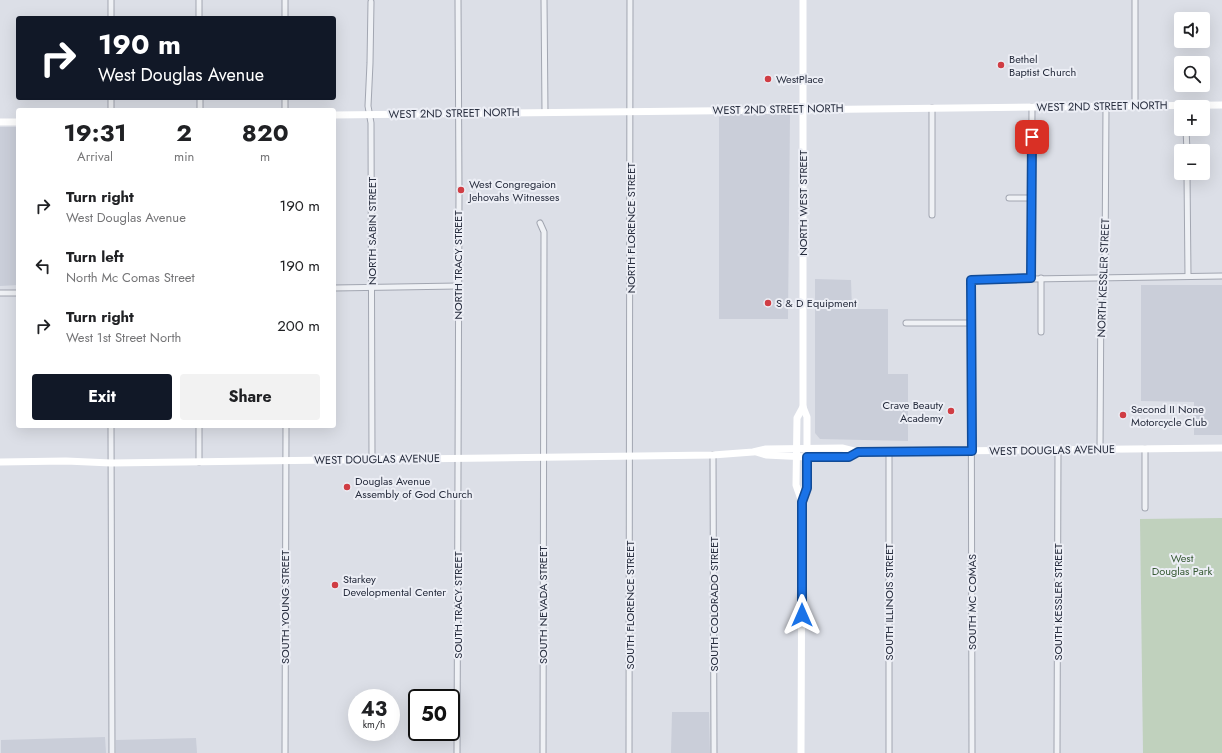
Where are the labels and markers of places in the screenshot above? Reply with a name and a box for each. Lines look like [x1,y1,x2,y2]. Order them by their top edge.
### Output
place label: Bethel Baptist Church [1009,51,1076,80]
marker: Bethel Baptist Church [996,60,1006,70]
place label: WestPlace [776,71,824,87]
marker: WestPlace [763,74,773,84]
pin [1015,120,1049,154]
place label: West Congregaion Jehovahs Witnesses [467,176,560,205]
marker: West Congregaion Jehovahs Witnesses [456,185,466,195]
place label: S & D Equipment [776,295,857,311]
marker: S & D Equipment [763,298,773,308]
place label: Crave Beauty Academy [882,397,943,426]
place label: Second II None Motorcycle Club [1131,401,1207,430]
marker: Crave Beauty Academy [946,406,956,416]
marker: Second II None Motorcycle Club [1118,410,1128,420]
place label: Douglas Avenue Assembly of God Church [355,473,473,502]
marker: Douglas Avenue Assembly of God Church [342,482,352,492]
place label: Starkey Developmental Center [343,571,446,600]
marker: Starkey Developmental Center [330,580,340,590]

